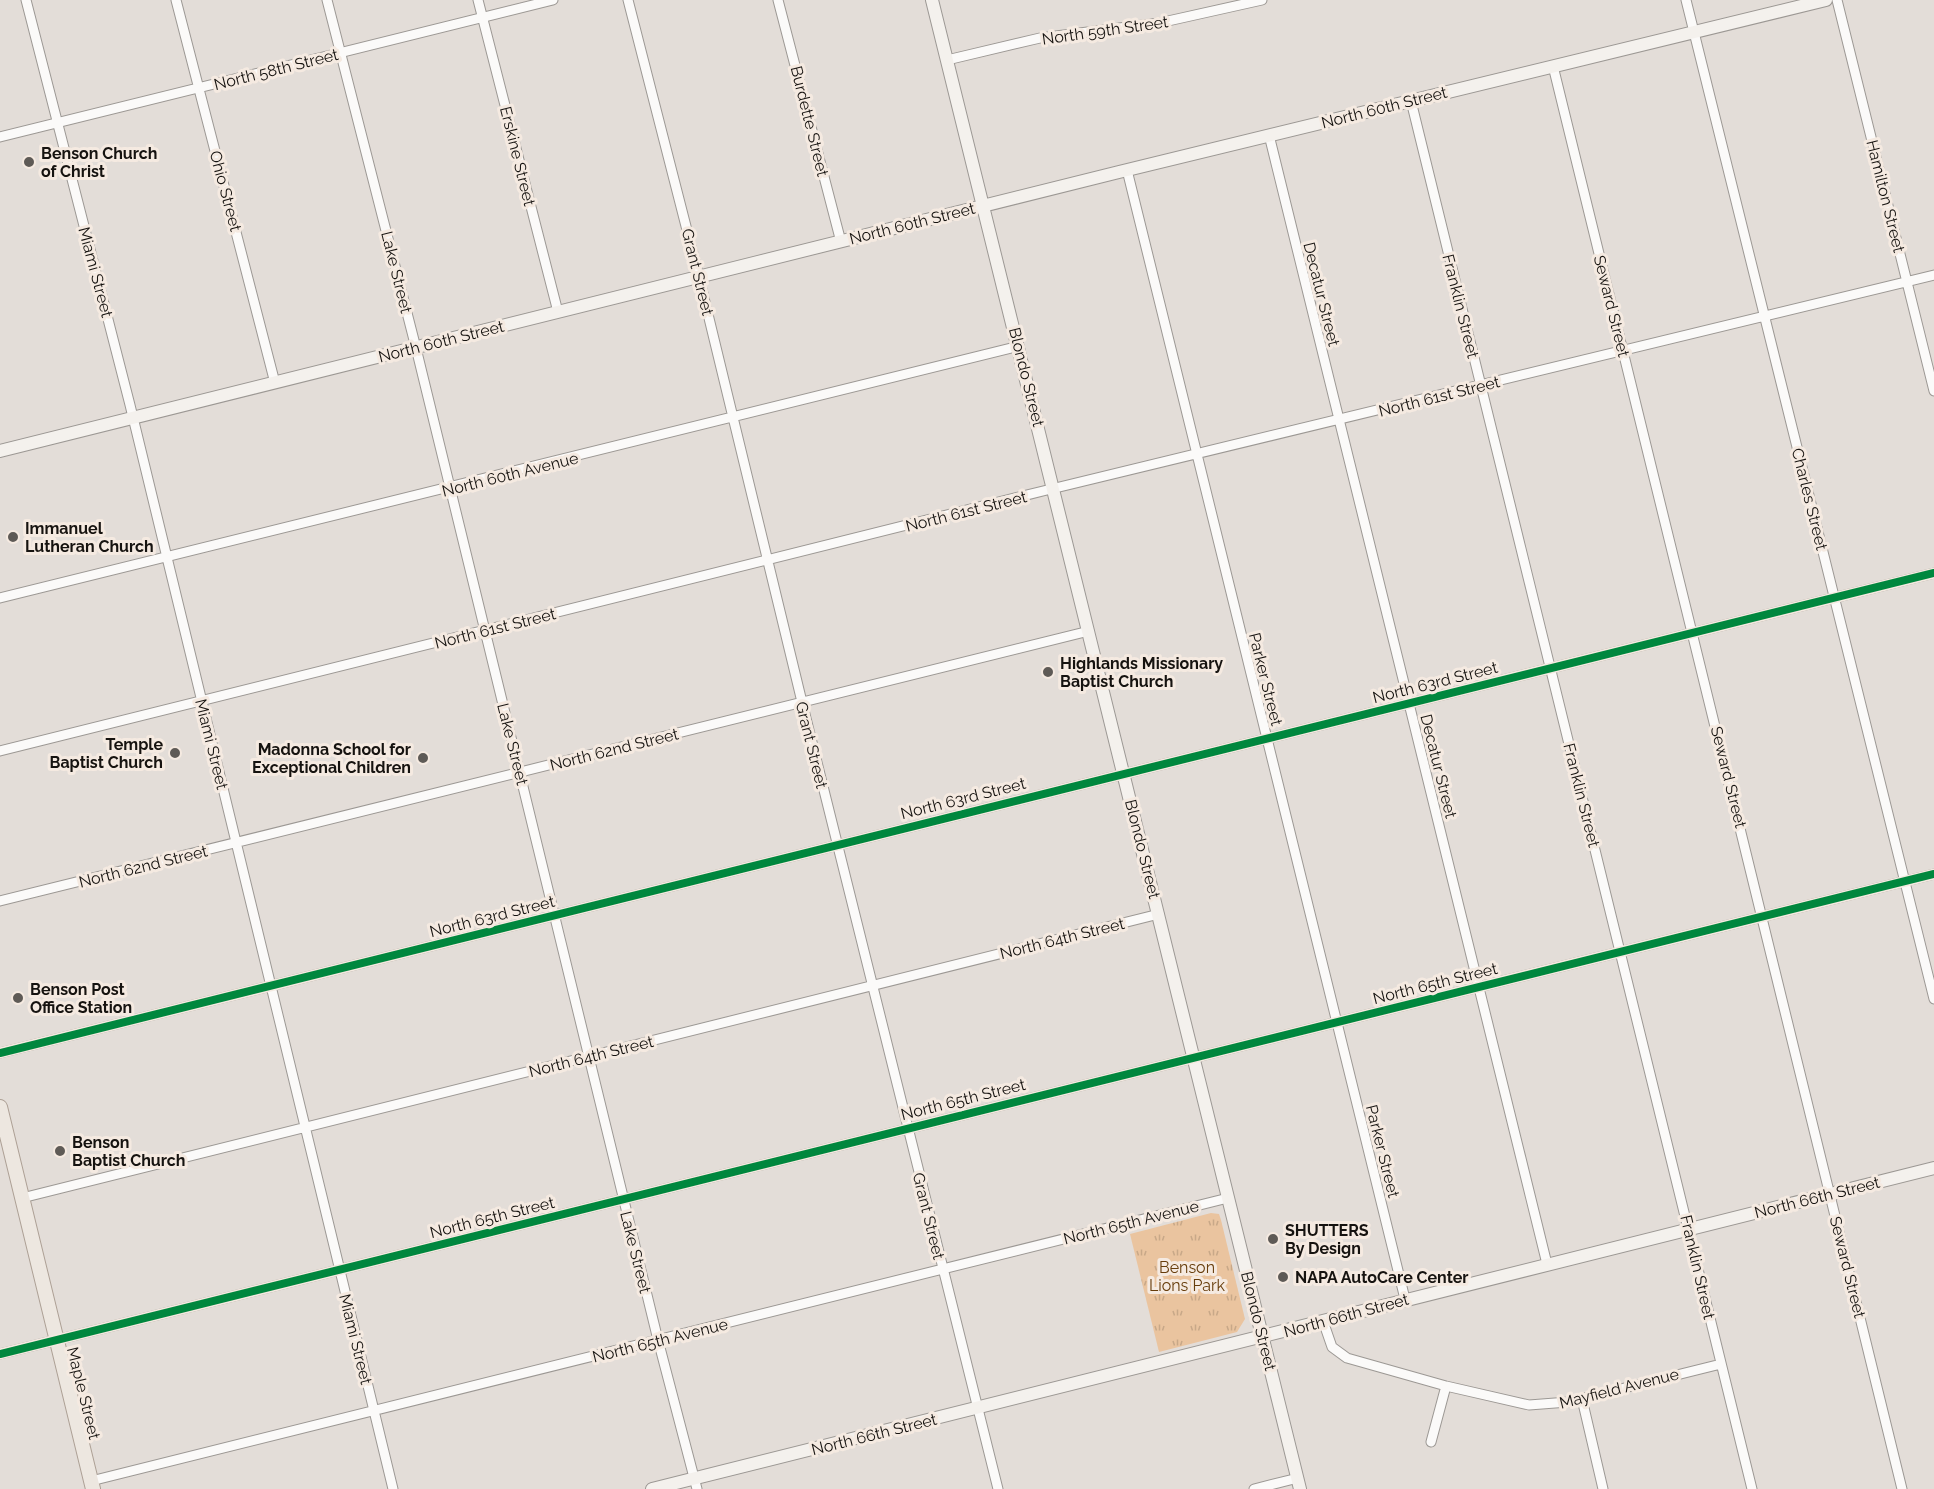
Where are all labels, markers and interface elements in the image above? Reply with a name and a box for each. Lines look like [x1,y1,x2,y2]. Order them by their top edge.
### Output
street label: North 59th Street [1041,12,1170,49]
street label: North 58th Street [212,45,341,94]
street label: Burdette Street [787,64,833,179]
street label: North 60th Street [1319,83,1449,132]
street label: Erskine Street [496,104,539,209]
street label: Hamilton Street [1862,138,1909,255]
place label: Benson Church of Christ [41,144,158,181]
street label: Ohio Street [206,149,246,234]
marker: Benson Church of Christ [22,155,36,169]
street label: North 60th Street [847,199,977,248]
street label: Miami Street [74,225,117,320]
street label: Grant Street [678,227,718,318]
street label: Lake Street [377,229,416,316]
street label: Decatur Street [1299,240,1344,349]
street label: Franklin Street [1438,252,1483,361]
street label: Seward Street [1590,253,1633,360]
street label: North 60th Street [376,317,506,366]
street label: Blondo Street [1005,325,1048,429]
street label: North 61st Street [1377,372,1502,421]
street label: Charles Street [1788,446,1832,553]
street label: North 60th Avenue [440,448,580,501]
street label: North 61st Street [904,487,1029,536]
place label: Immanuel Lutheran Church [25,519,154,556]
marker: Immanuel Lutheran Church [6,530,20,544]
street label: North 61st Street [433,604,558,653]
street label: Parker Street [1245,631,1286,728]
place label: Highlands Missionary Baptist Church [1060,654,1223,691]
street label: North 63rd Street [1371,658,1500,707]
marker: Highlands Missionary Baptist Church [1041,665,1055,679]
street label: Miami Street [191,697,232,792]
street label: Grant Street [792,700,832,791]
street label: Lake Street [493,701,532,788]
street label: Decatur Street [1416,712,1461,821]
street label: North 62nd Street [548,724,681,775]
street label: Seward Street [1707,724,1750,831]
place label: Temple Baptist Church [50,735,163,772]
place label: Madonna School for Exceptional Children [252,740,411,777]
street label: Franklin Street [1559,741,1604,850]
marker: Temple Baptist Church [168,746,182,760]
marker: Madonna School for Exceptional Children [416,751,430,765]
street label: North 63rd Street [899,774,1028,823]
street label: Blondo Street [1121,797,1164,901]
street label: North 62nd Street [77,841,210,892]
street label: North 63rd Street [428,892,557,941]
street label: North 64th Street [998,914,1127,963]
street label: North 65th Street [1371,959,1500,1008]
place label: Benson Post Office Station [30,980,132,1017]
marker: Benson Post Office Station [11,991,25,1005]
street label: North 64th Street [527,1032,656,1081]
street label: North 65th Street [899,1075,1028,1124]
street label: Parker Street [1362,1103,1403,1200]
place label: Benson Baptist Church [72,1133,185,1170]
marker: Benson Baptist Church [53,1144,67,1158]
street label: Grant Street [909,1171,949,1262]
street label: North 66th Street [1752,1173,1882,1222]
street label: North 65th Street [428,1193,557,1242]
street label: North 65th Avenue [1061,1196,1201,1249]
street label: Lake Street [616,1209,655,1296]
street label: Franklin Street [1676,1213,1719,1322]
street label: Seward Street [1826,1214,1869,1321]
place label: SHUTTERS By Design [1285,1221,1369,1258]
marker: SHUTTERS By Design [1266,1232,1280,1246]
park label: Benson Lions Park [1149,1258,1226,1295]
place label: NAPA AutoCare Center [1295,1268,1469,1287]
street label: Blondo Street [1237,1269,1280,1373]
marker: NAPA AutoCare Center [1276,1270,1290,1284]
street label: North 66th Street [1282,1290,1411,1341]
street label: Miami Street [335,1292,376,1387]
street label: North 65th Avenue [590,1314,730,1367]
street label: Maple Street [63,1345,104,1442]
street label: Mayfield Avenue [1557,1364,1681,1413]
street label: North 66th Street [809,1410,939,1459]

